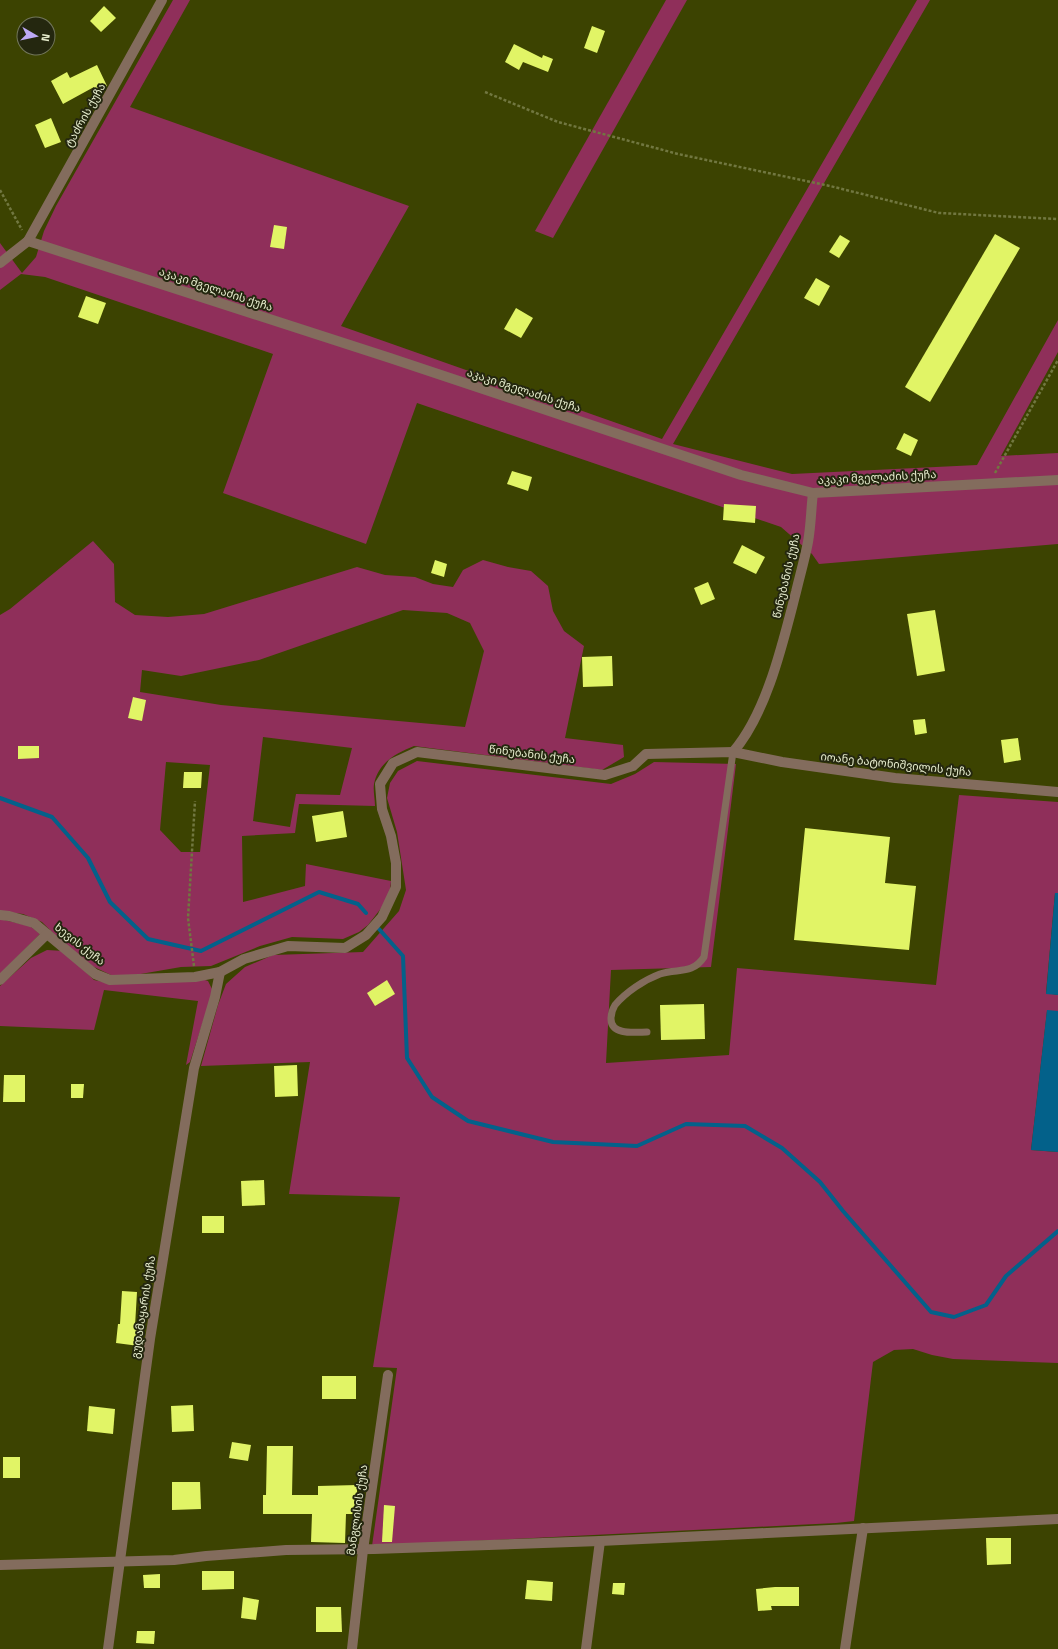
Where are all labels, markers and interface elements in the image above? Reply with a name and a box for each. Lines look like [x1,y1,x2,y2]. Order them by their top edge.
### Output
north arrow [16,16,56,56]
text: N [37,33,54,43]
street label: ტაძრის ქუჩა [61,80,109,150]
street label: აკაკი მგელაძის ქუჩა [157,263,275,315]
street label: აკაკი მგელაძის ქუჩა [465,364,583,416]
street label: აკაკი მგელაძის ქუჩა [817,466,937,488]
street label: წინუბანის ქუჩა [768,532,804,620]
street label: წინუბანის ქუჩა [488,741,576,767]
street label: იოანე ბატონიშვილის ქუჩა [820,748,972,780]
street label: ხევის ქუჩა [51,919,109,969]
street label: გუდამაყარის ქუჩა [127,1254,159,1360]
street label: მანგლისის ქუჩა [343,1464,371,1556]

